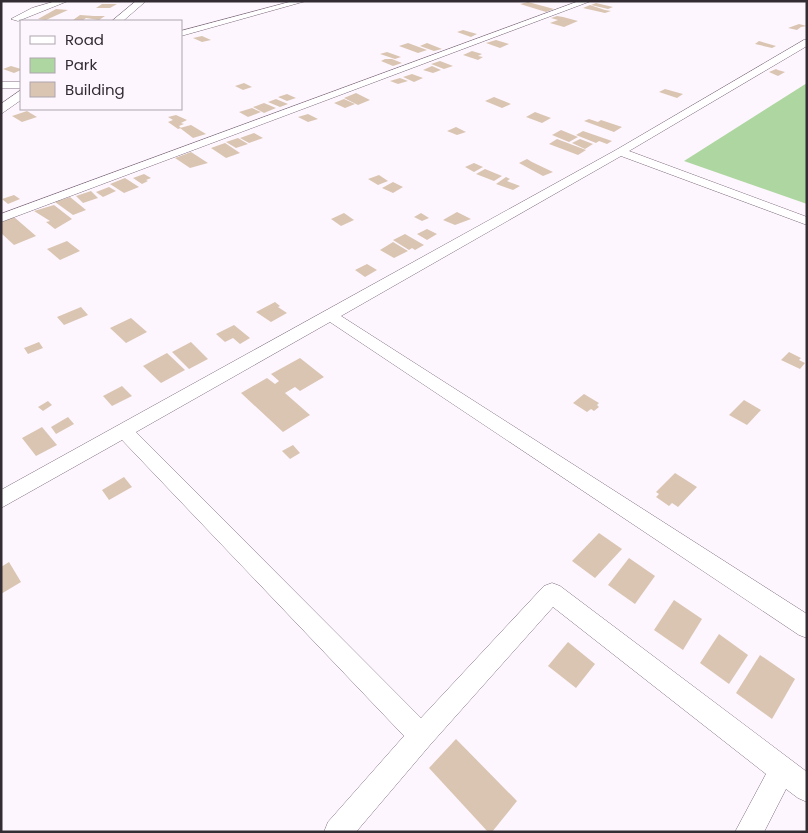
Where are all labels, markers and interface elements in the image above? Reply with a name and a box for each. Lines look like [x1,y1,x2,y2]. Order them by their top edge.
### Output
legend [20,20,182,110]
text: Road [65,29,104,50]
text: Park [65,54,97,75]
text: Building [65,79,125,100]

